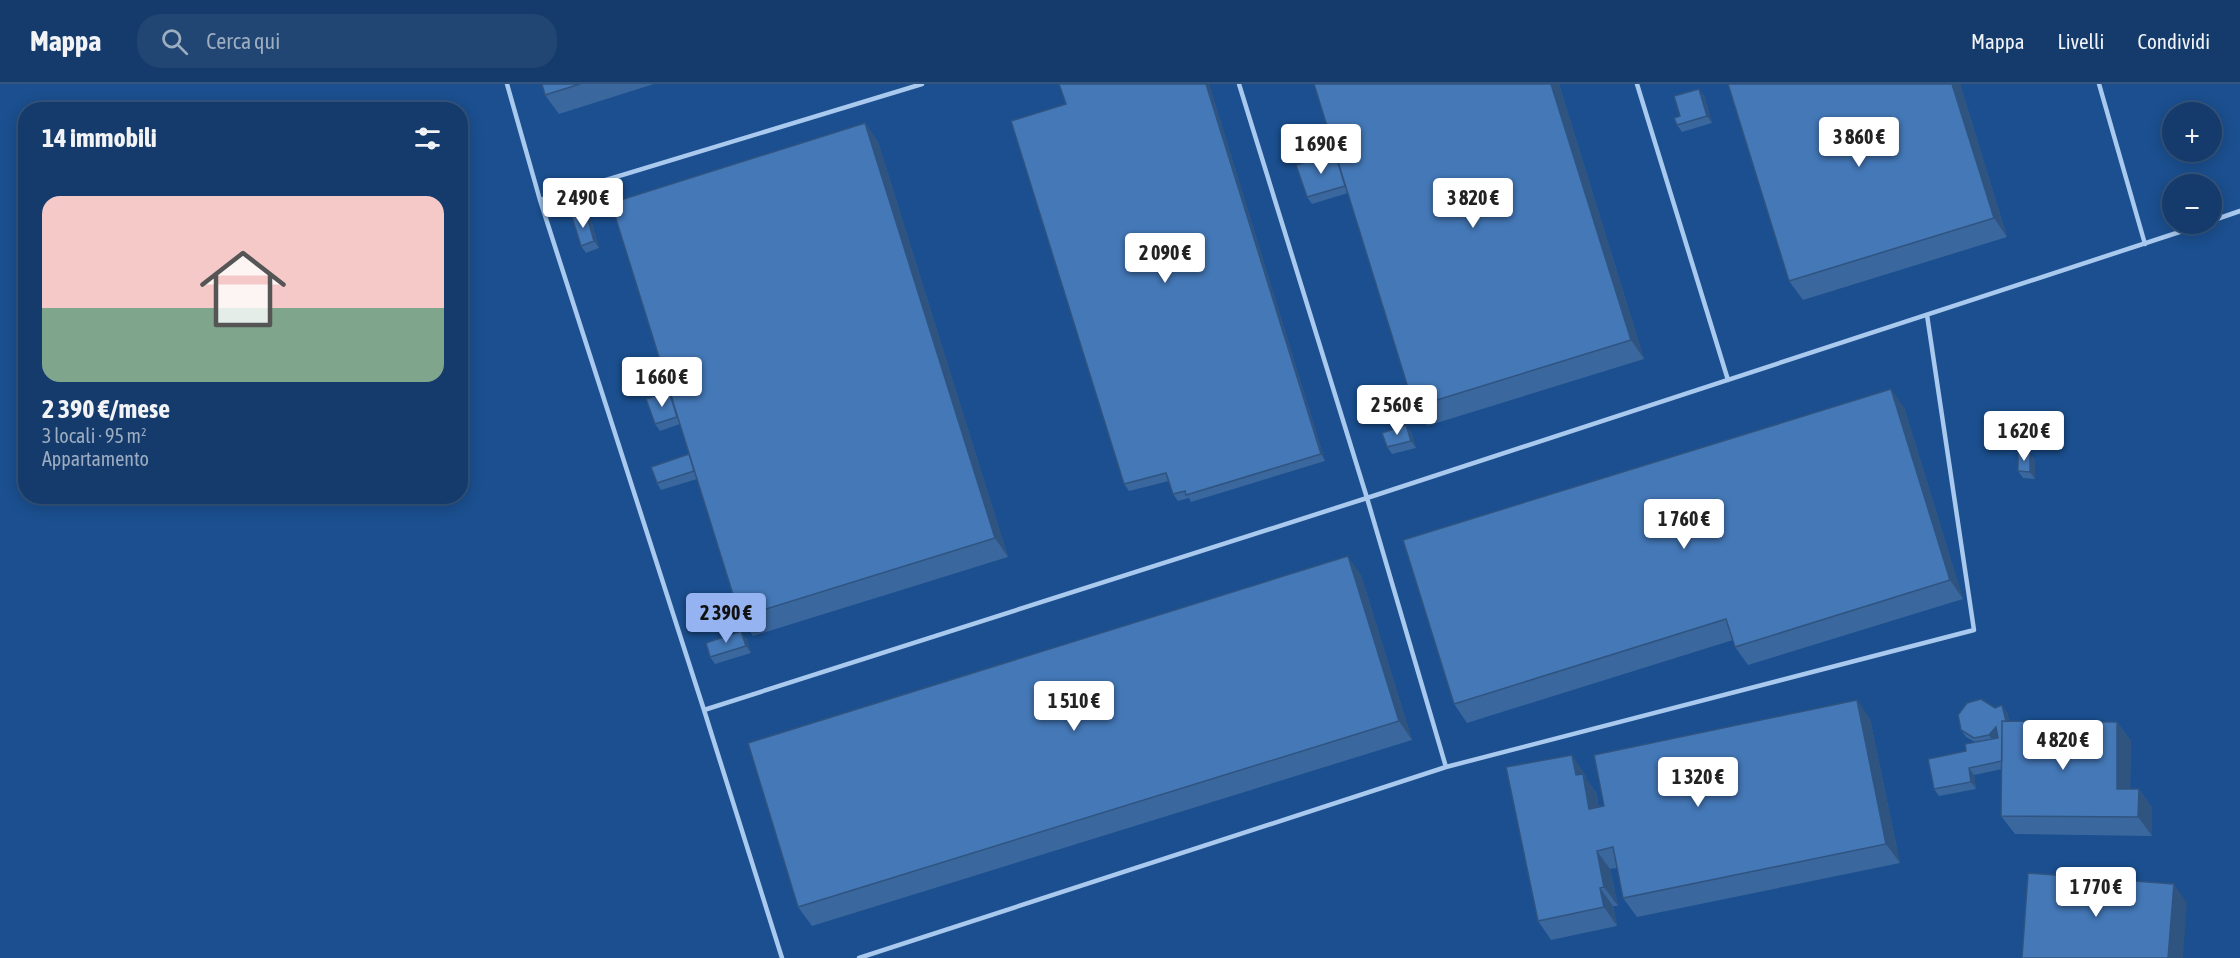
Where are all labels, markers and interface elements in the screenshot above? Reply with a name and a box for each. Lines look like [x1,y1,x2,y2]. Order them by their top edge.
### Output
search box [137,14,557,68]
text: Mappa [30,25,101,57]
icon: search [158,25,191,58]
text: Cerca qui [206,28,280,54]
text: Mappa [1971,29,2025,53]
text: Livelli [2058,29,2104,53]
text: Condividi [2137,29,2210,53]
map controls [2162,102,2222,234]
button: + [2162,102,2222,162]
pin: 3 860 € [1804,117,1914,168]
icon: filters [411,122,444,155]
text: 14 immobili [42,123,157,153]
pin: 1 690 € [1266,124,1376,175]
text: 3 860 € [1833,125,1885,148]
text: 1 690 € [1295,132,1347,155]
button: − [2162,174,2222,234]
pin: 2 490 € [528,178,638,229]
pin: 3 820 € [1418,178,1528,229]
text: 2 490 € [557,186,609,209]
text: 3 820 € [1447,186,1499,209]
pin: 2 090 € [1110,233,1220,284]
icon: home [189,235,297,343]
text: 2 090 € [1139,241,1191,264]
pin: 1 660 € [607,357,717,408]
text: 1 660 € [636,365,688,388]
pin: 2 560 € [1342,385,1452,436]
text: 2 560 € [1371,393,1423,416]
text: 2 390 €/mese [42,394,170,424]
pin: 1 620 € [1969,411,2079,462]
text: 1 620 € [1998,419,2050,442]
text: 3 locali · 95 m² [42,424,147,447]
text: Appartamento [42,447,149,470]
pin: 1 760 € [1629,499,1739,550]
text: 1 760 € [1658,507,1710,530]
pin: 2 390 € [671,593,781,644]
text: 2 390 € [700,601,752,624]
pin: 1 510 € [1019,681,1129,732]
text: 1 510 € [1048,689,1100,712]
pin: 4 820 € [2008,720,2118,771]
text: 4 820 € [2037,728,2089,751]
pin: 1 320 € [1643,757,1753,808]
text: 1 320 € [1672,765,1724,788]
pin: 1 770 € [2041,867,2151,918]
text: 1 770 € [2070,875,2122,898]

